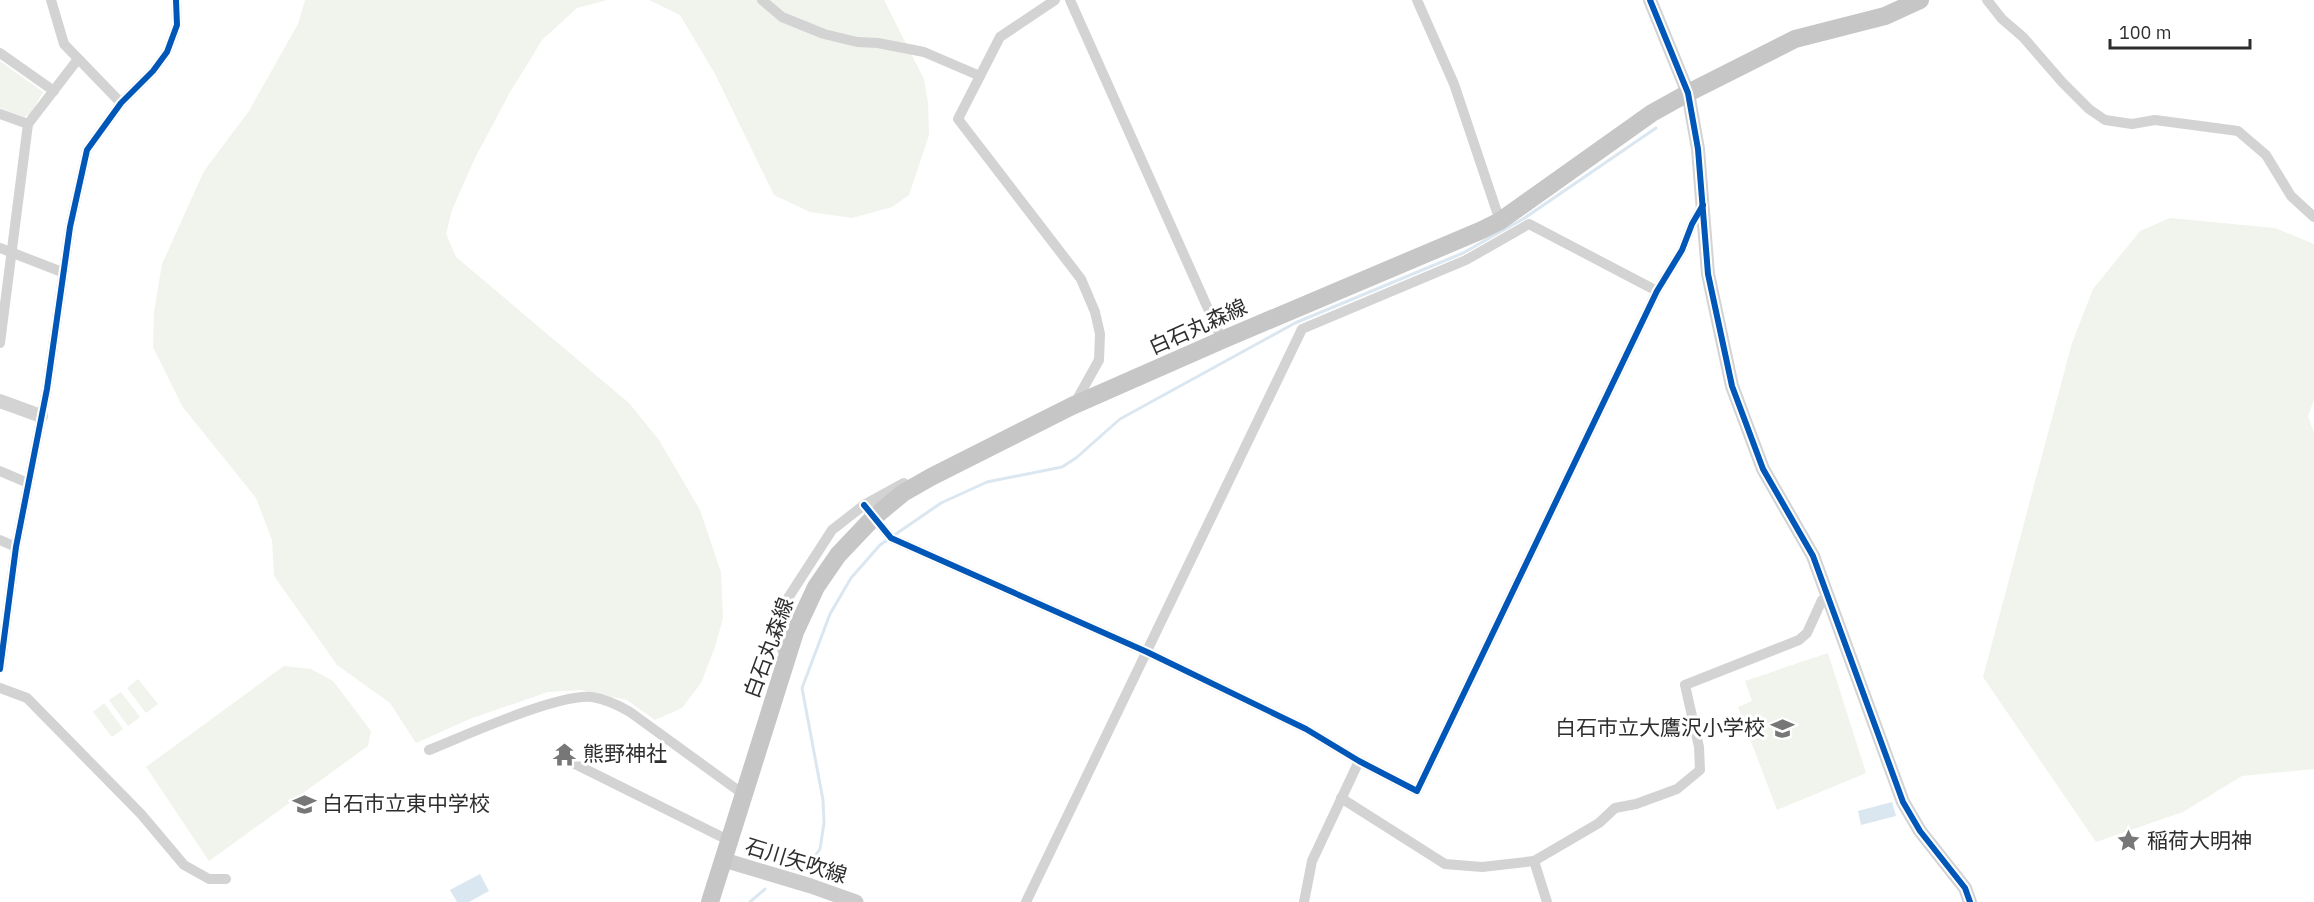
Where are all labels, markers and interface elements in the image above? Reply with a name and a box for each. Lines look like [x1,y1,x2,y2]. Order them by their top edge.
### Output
scale bar [2110,12,2250,50]
text: 100 m [2119,21,2171,44]
street label: 白石丸森線 [1144,292,1251,360]
street label: 白石丸森線 [737,594,799,702]
place label: 白石市立大鷹沢小学校 [1555,713,1765,741]
school or university icon: 白石市立大鷹沢小学校 [1770,715,1796,741]
place label: 熊野神社 [583,739,667,767]
temple icon: 熊野神社 [552,741,578,767]
place label: 白石市立東中学校 [322,789,490,817]
school or university icon: 白石市立東中学校 [291,791,317,817]
place label: 稲荷大明神 [2147,826,2252,854]
place icon: 稲荷大明神 [2116,828,2142,854]
street label: 石川矢吹線 [742,831,851,889]

